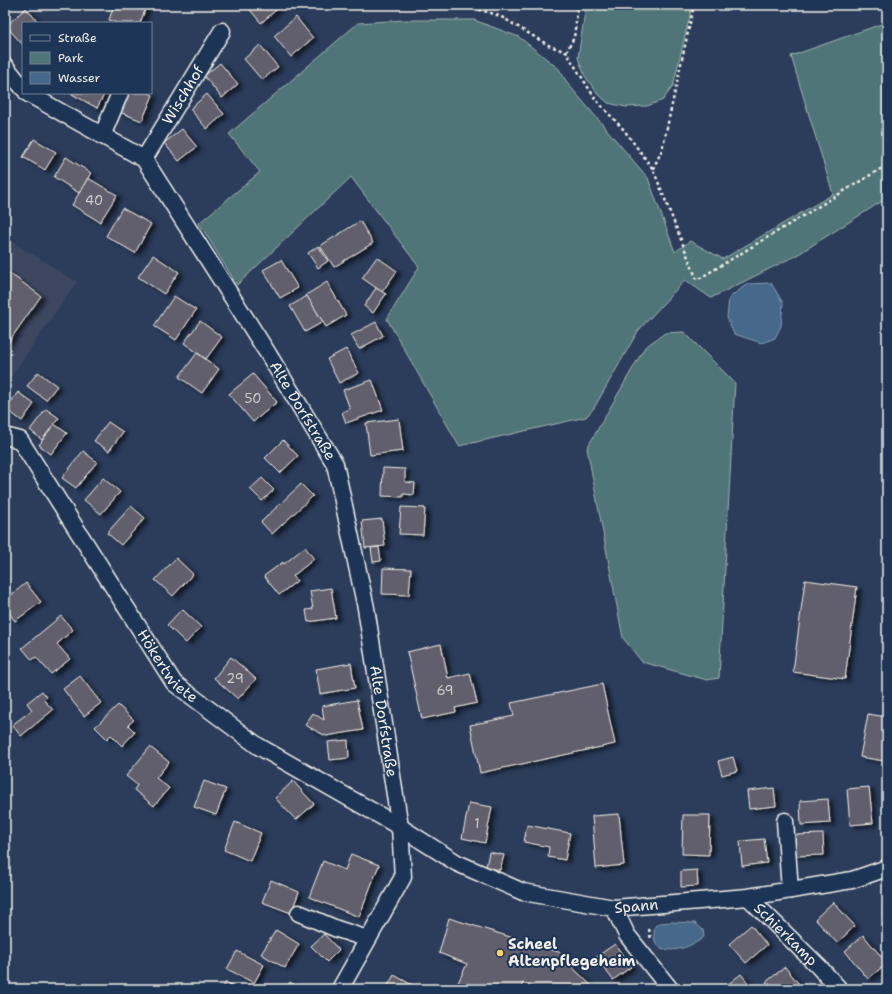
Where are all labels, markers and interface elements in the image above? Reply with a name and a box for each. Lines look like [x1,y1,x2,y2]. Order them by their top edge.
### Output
legend [22,22,152,94]
text: Straße [58,30,97,46]
text: Park [58,50,84,66]
street label: Wischhof [157,61,209,128]
text: Wasser [58,70,100,86]
house number: 40 [85,192,103,209]
street label: Alte Dorfstraße [265,357,340,464]
house number: 50 [245,390,261,407]
street label: Hökertwiete [132,625,202,707]
street label: Alte Dorfstraße [365,664,402,778]
house number: 29 [226,670,244,687]
house number: 69 [436,682,454,699]
house number: 1 [474,815,480,832]
street label: Spann [613,894,659,918]
street label: Schierkamp [749,898,822,970]
place label: Scheel Altenpflegeheim [508,934,636,971]
marker: Scheel Altenpflegeheim [495,948,505,958]

